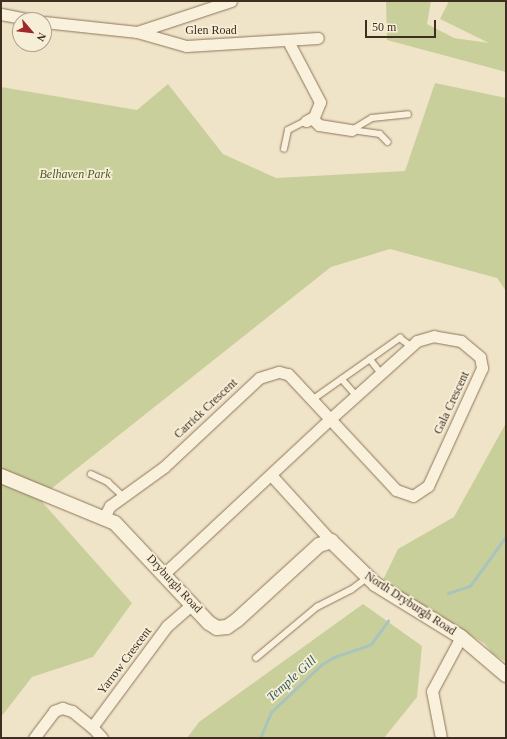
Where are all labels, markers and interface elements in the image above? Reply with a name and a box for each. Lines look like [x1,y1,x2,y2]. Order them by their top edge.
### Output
north arrow [12,12,52,52]
scale bar [367,12,438,38]
text: 50 m [372,20,396,34]
street label: Glen Road [185,24,237,38]
text: N [35,31,49,43]
park label: Belhaven Park [40,168,110,182]
street label: Gala Crescent [431,369,473,437]
street label: Carrick Crescent [171,376,241,442]
street label: Dryburgh Road [143,552,205,616]
street label: North Dryburgh Road [362,569,458,639]
street label: Yarrow Crescent [95,625,155,697]
water label: Temple Gill [264,653,320,705]

